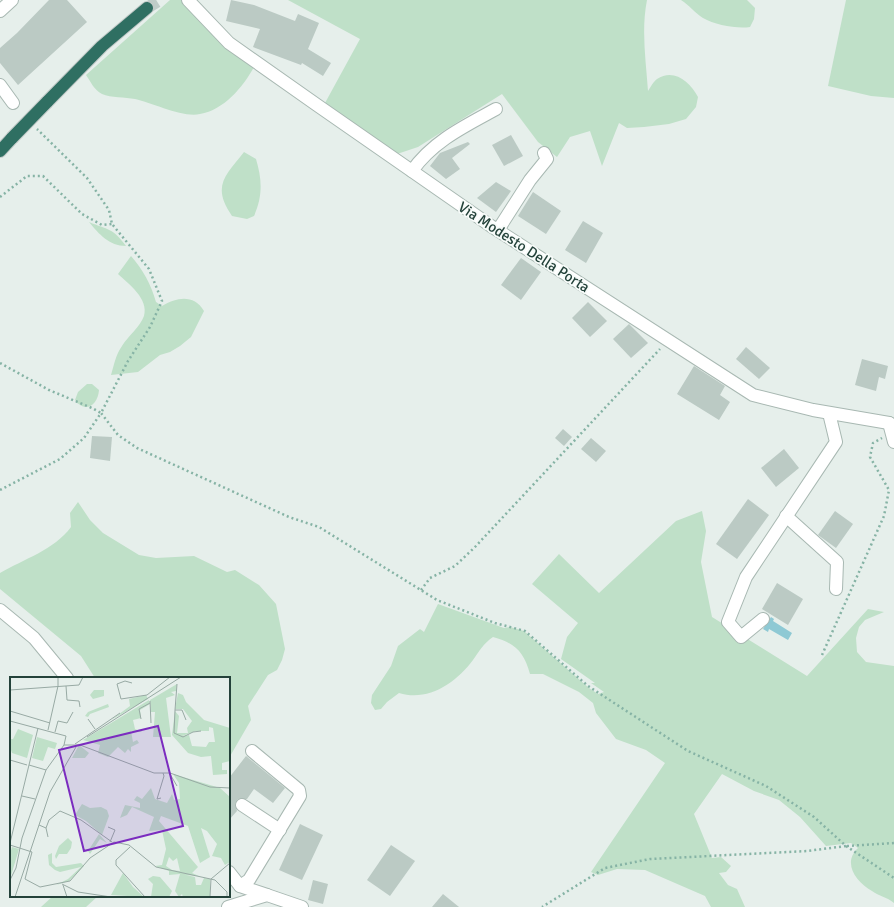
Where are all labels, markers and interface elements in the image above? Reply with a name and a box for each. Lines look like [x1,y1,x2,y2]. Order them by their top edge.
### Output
street label: Via Modesto Della Porta [455,198,593,296]
inset map [10,677,230,897]

